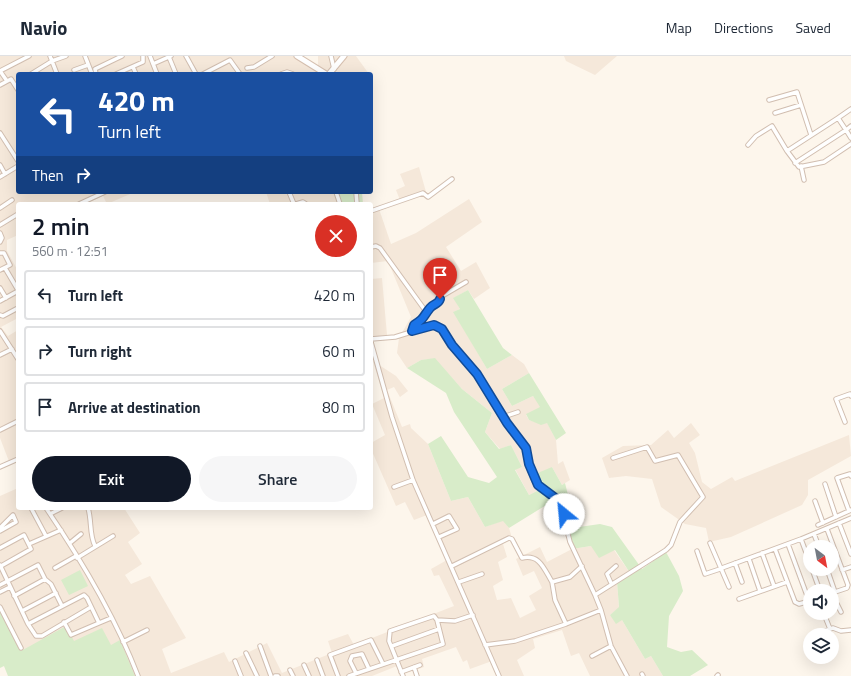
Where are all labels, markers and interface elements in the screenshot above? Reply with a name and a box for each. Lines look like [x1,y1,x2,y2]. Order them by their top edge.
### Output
text: Navio [20,13,67,42]
text: Map [666,17,692,38]
text: Directions [714,17,773,38]
text: Saved [795,17,831,38]
text: 420 m [98,79,175,122]
icon: left [32,88,84,140]
text: Turn left [98,118,161,145]
text: Then [32,164,64,187]
icon: right [72,164,94,186]
text: 2 min [32,208,90,244]
button: close [315,215,357,257]
text: 560 m · 12:51 [32,241,108,261]
pin [423,258,457,299]
icon: arrive [429,264,451,286]
icon: left [34,284,56,306]
text: Turn left [68,284,123,307]
text: 420 m [314,284,355,307]
icon: right [34,340,56,362]
text: Turn right [68,340,132,363]
text: 60 m [322,340,355,363]
icon: arrive [34,396,56,418]
text: Arrive at destination [68,396,201,419]
text: 80 m [322,396,355,419]
button: Exit [32,456,191,502]
button: Share [199,456,357,502]
position arrow [543,493,585,535]
north arrow [803,540,839,576]
map controls [803,540,839,664]
button: sound [803,584,839,620]
button: layers [803,628,839,664]

